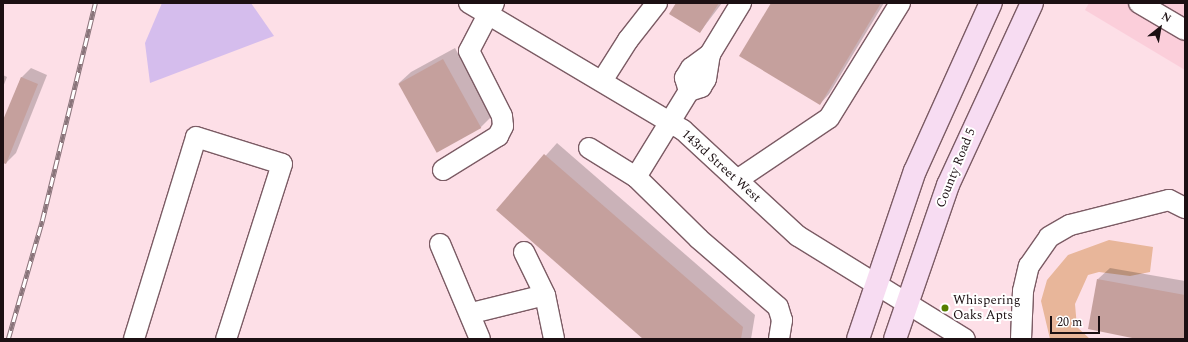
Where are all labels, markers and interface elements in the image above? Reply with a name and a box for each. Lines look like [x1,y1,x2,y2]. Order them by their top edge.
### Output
north arrow [1140,8,1180,48]
text: N [1158,8,1175,27]
street label: 143rd Street West [678,126,764,206]
street label: County Road 5 [933,126,979,210]
place label: Whispering Oaks Apts [953,293,1020,324]
marker: Whispering Oaks Apts [940,303,950,313]
scale bar [1052,308,1102,334]
text: 20 m [1057,313,1082,332]

